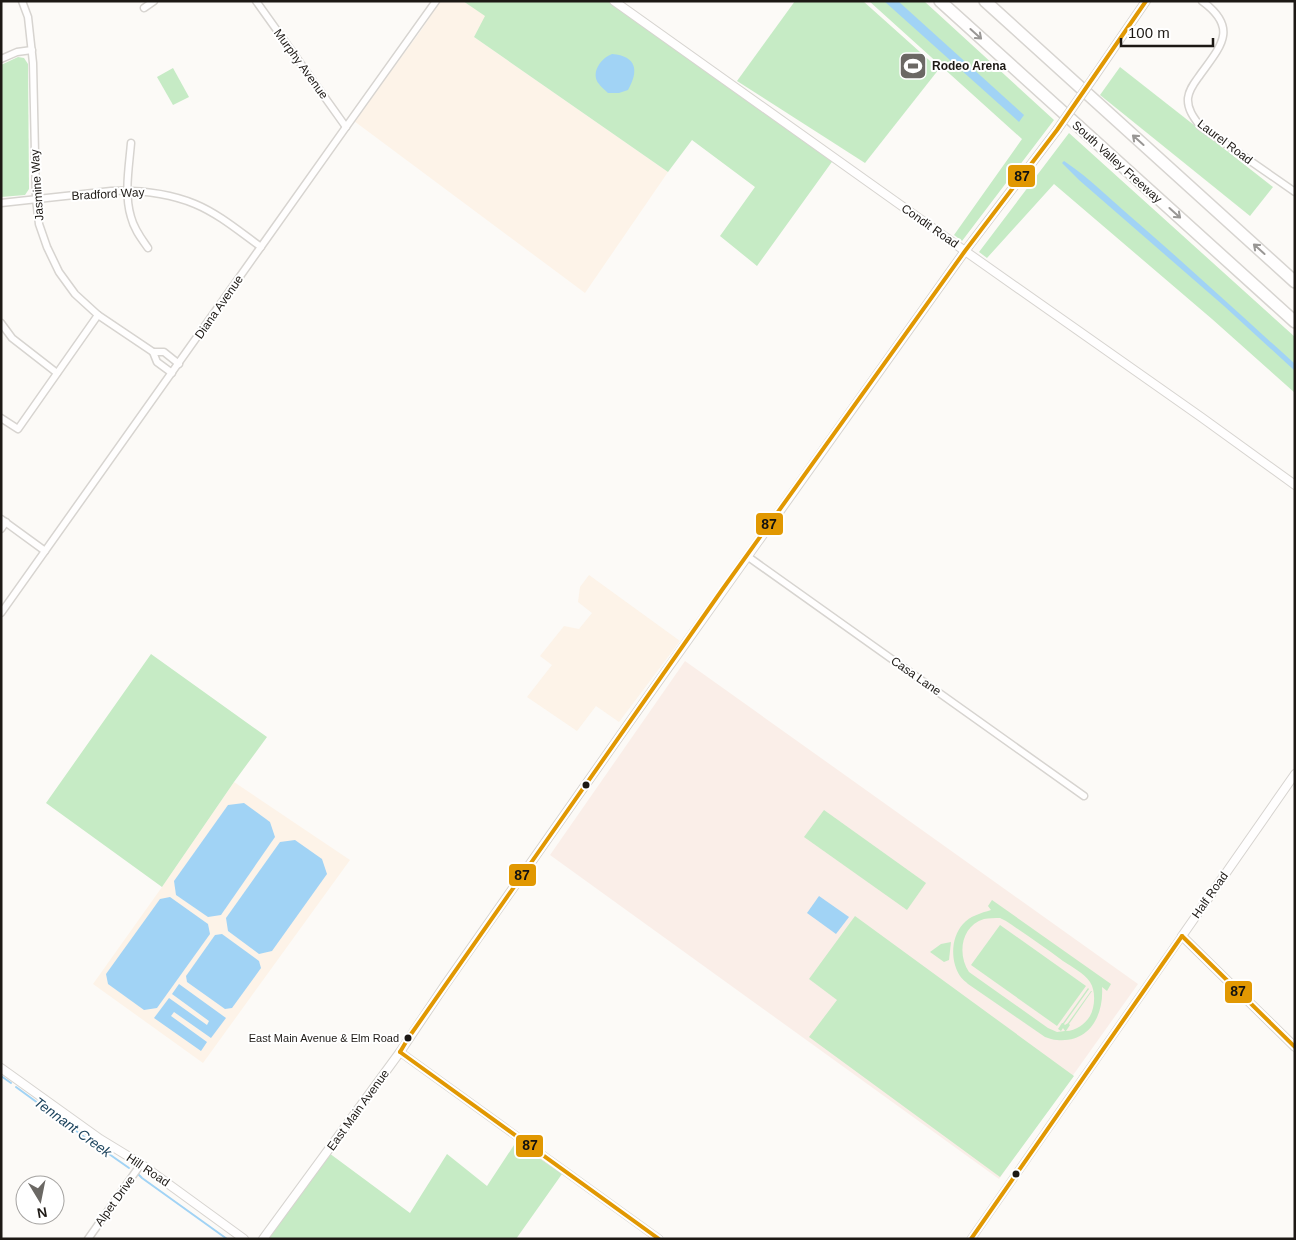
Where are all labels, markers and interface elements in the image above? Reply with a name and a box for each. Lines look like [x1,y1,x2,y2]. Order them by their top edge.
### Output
scale bar [1121,15,1214,47]
text: 100 m [1128,24,1170,41]
street label: Murphy Avenue [271,26,331,102]
one-way arrow [970,28,983,40]
sports icon: Rodeo Arena [898,51,928,81]
place label: Rodeo Arena [932,59,1007,73]
street label: Laurel Road [1195,117,1255,167]
street label: South Valley Freeway [1069,118,1165,206]
one-way arrow [1132,134,1145,146]
street label: Jasmine Way [28,149,46,221]
line badge: 87 [1007,164,1036,188]
text: 87 [1014,168,1030,184]
street label: Bradford Way [71,185,145,203]
street label: Condit Road [899,201,961,251]
one-way arrow [1168,207,1181,219]
one-way arrow [1252,243,1265,255]
street label: Diana Avenue [192,272,246,342]
line badge: 87 [755,512,784,536]
text: 87 [761,516,777,532]
street label: Casa Lane [888,654,944,699]
unlabelled marker [581,780,591,790]
line badge: 87 [508,863,537,887]
text: 87 [514,867,530,883]
street label: Half Road [1189,869,1231,921]
line badge: 87 [1224,980,1253,1004]
text: 87 [1230,983,1246,999]
place label: East Main Avenue & Elm Road [249,1032,399,1044]
marker: East Main Avenue & Elm Road [403,1033,413,1043]
street label: East Main Avenue [324,1067,392,1153]
water label: Tennant Creek [31,1094,115,1161]
line badge: 87 [515,1134,544,1158]
text: 87 [522,1137,538,1153]
street label: Hill Road [124,1151,172,1189]
unlabelled marker [1011,1169,1021,1179]
street label: Alpet Drive [92,1173,138,1229]
north arrow [15,1175,65,1225]
text: N [36,1204,49,1222]

